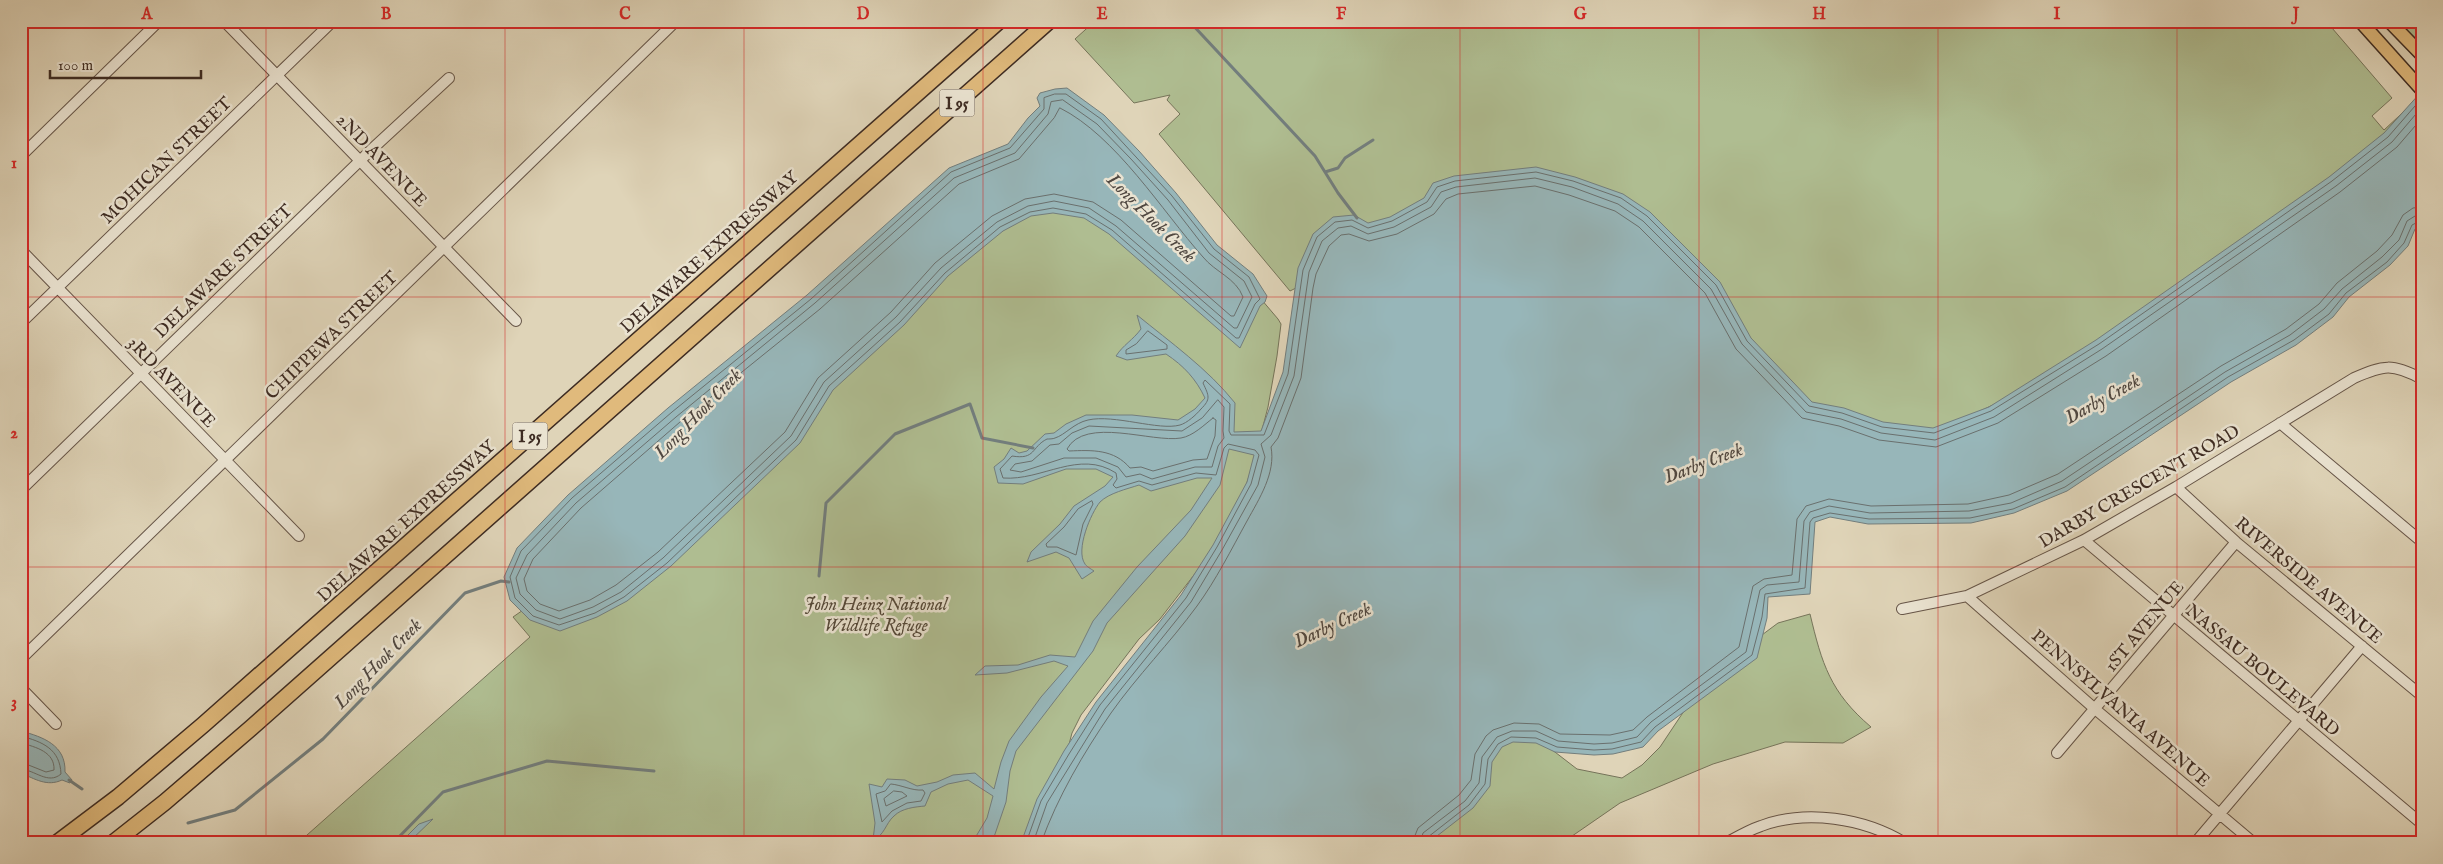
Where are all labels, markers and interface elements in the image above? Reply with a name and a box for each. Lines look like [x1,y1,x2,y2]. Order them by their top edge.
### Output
text: A [141,5,154,25]
text: B [381,5,392,25]
text: C [619,5,631,25]
text: D [857,5,870,25]
text: E [1096,5,1108,25]
text: F [1336,5,1347,25]
text: G [1574,5,1587,25]
text: H [1812,5,1826,25]
text: I [2054,5,2061,25]
text: J [2291,5,2300,25]
scale bar [50,48,201,80]
text: 100 m [58,56,94,75]
road number: I 95 [940,90,974,116]
street label: MOHICAN STREET [97,93,237,229]
street label: 2ND AVENUE [331,109,431,213]
text: 1 [11,154,17,174]
street label: DELAWARE EXPRESSWAY [616,166,804,339]
water label: Long Hook Creek [1100,168,1201,268]
street label: DELAWARE STREET [150,200,298,344]
street label: CHIPPEWA STREET [261,267,403,405]
street label: 3RD AVENUE [122,333,220,433]
water label: Long Hook Creek [649,364,748,465]
water label: Darby Creek [2061,369,2145,430]
street label: DARBY CRESCENT ROAD [2035,420,2244,554]
road number: I 95 [512,422,548,450]
text: 2 [10,424,18,444]
street label: DELAWARE EXPRESSWAY [313,435,501,608]
water label: Darby Creek [1661,438,1747,490]
street label: RIVERSIDE AVENUE [2230,513,2387,650]
street label: 1ST AVENUE [2100,577,2190,677]
park label: John Heinz National Wildlife Refuge [805,594,949,638]
water label: Darby Creek [1290,597,1376,654]
street label: NASSAU BOULEVARD [2180,600,2344,742]
water label: Long Hook Creek [329,614,428,715]
street label: PENNSYLVANIA AVENUE [2026,625,2214,793]
text: 3 [11,693,17,713]

